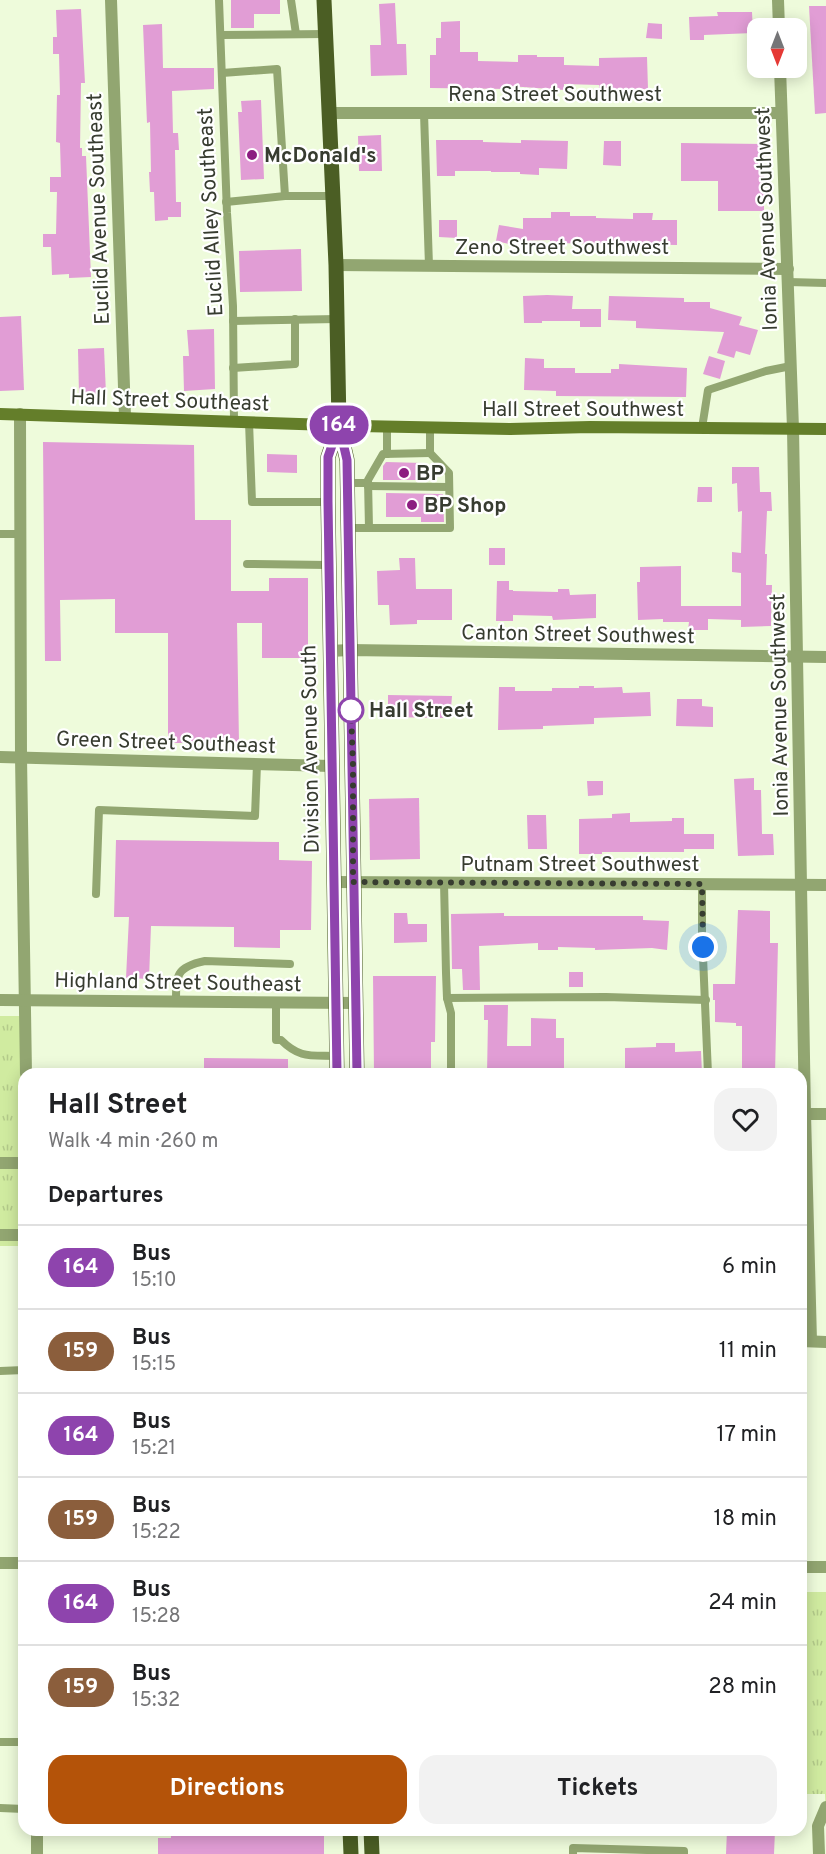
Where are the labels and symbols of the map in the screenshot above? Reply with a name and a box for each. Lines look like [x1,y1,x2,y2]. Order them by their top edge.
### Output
north arrow [747,18,807,78]
street label: Rena Street Southwest [448,82,662,109]
street label: Euclid Avenue Southeast [82,93,117,325]
street label: Euclid Alley Southeast [193,107,230,317]
street label: Ionia Avenue Southwest [750,107,785,331]
place label: McDonald's [264,143,377,170]
marker: McDonald's [245,148,259,162]
street label: Zeno Street Southwest [455,235,669,262]
street label: Hall Street Southeast [70,385,270,418]
street label: Hall Street Southwest [482,397,684,424]
line badge: 164 [304,406,374,444]
place label: BP [416,461,444,488]
marker: BP [397,466,411,480]
place label: BP Shop [424,493,506,520]
marker: BP Shop [405,498,419,512]
street label: Ionia Avenue Southwest [765,593,796,817]
street label: Canton Street Southwest [461,620,695,651]
street label: Division Avenue South [296,644,327,854]
marker: Hall Street [338,697,364,723]
place label: Hall Street [369,698,474,725]
street label: Green Street Southeast [56,726,276,761]
street label: Putnam Street Southwest [461,852,699,879]
your location [688,932,718,962]
street label: Highland Street Southeast [54,968,302,999]

